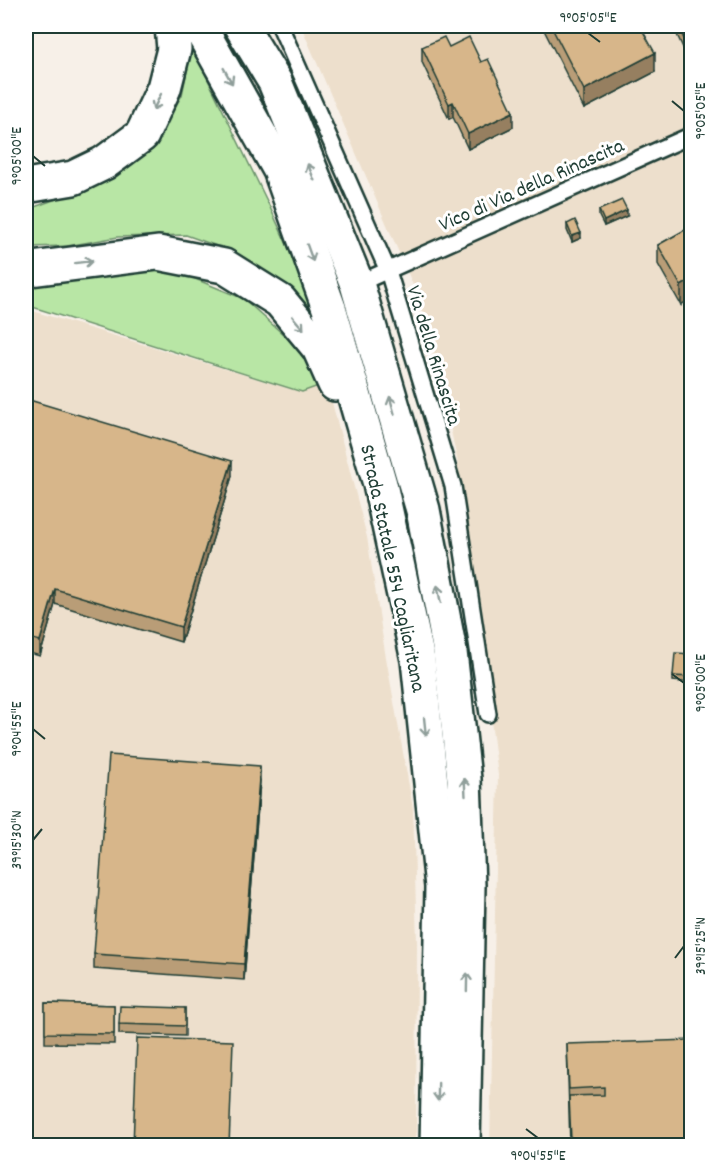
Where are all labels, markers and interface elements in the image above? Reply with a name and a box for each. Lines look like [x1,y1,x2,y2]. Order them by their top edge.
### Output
text: 9°05'05"E [559,8,617,30]
one-way arrow [222,68,234,85]
text: 9°05'05"E [691,82,713,140]
one-way arrow [151,93,163,111]
text: 9°05'00"E [7,127,29,185]
street label: Vico di Via della Rinascita [435,132,631,241]
one-way arrow [305,163,316,182]
one-way arrow [305,243,316,262]
one-way arrow [73,256,93,267]
street label: Via della Rinascita [397,282,468,431]
one-way arrow [292,315,305,331]
one-way arrow [386,396,397,415]
street label: Strada Statale 554 Cagliaritana [350,442,432,696]
one-way arrow [433,585,444,605]
text: 9°05'00"E [691,654,713,712]
text: 9°04'55"E [7,701,29,757]
one-way arrow [420,716,431,736]
one-way arrow [459,778,470,798]
text: 39°15'30"N [7,810,29,870]
text: 39°15'25"N [691,917,713,975]
one-way arrow [461,973,472,993]
one-way arrow [432,1082,444,1102]
text: 9°04'55"E [510,1146,566,1168]

